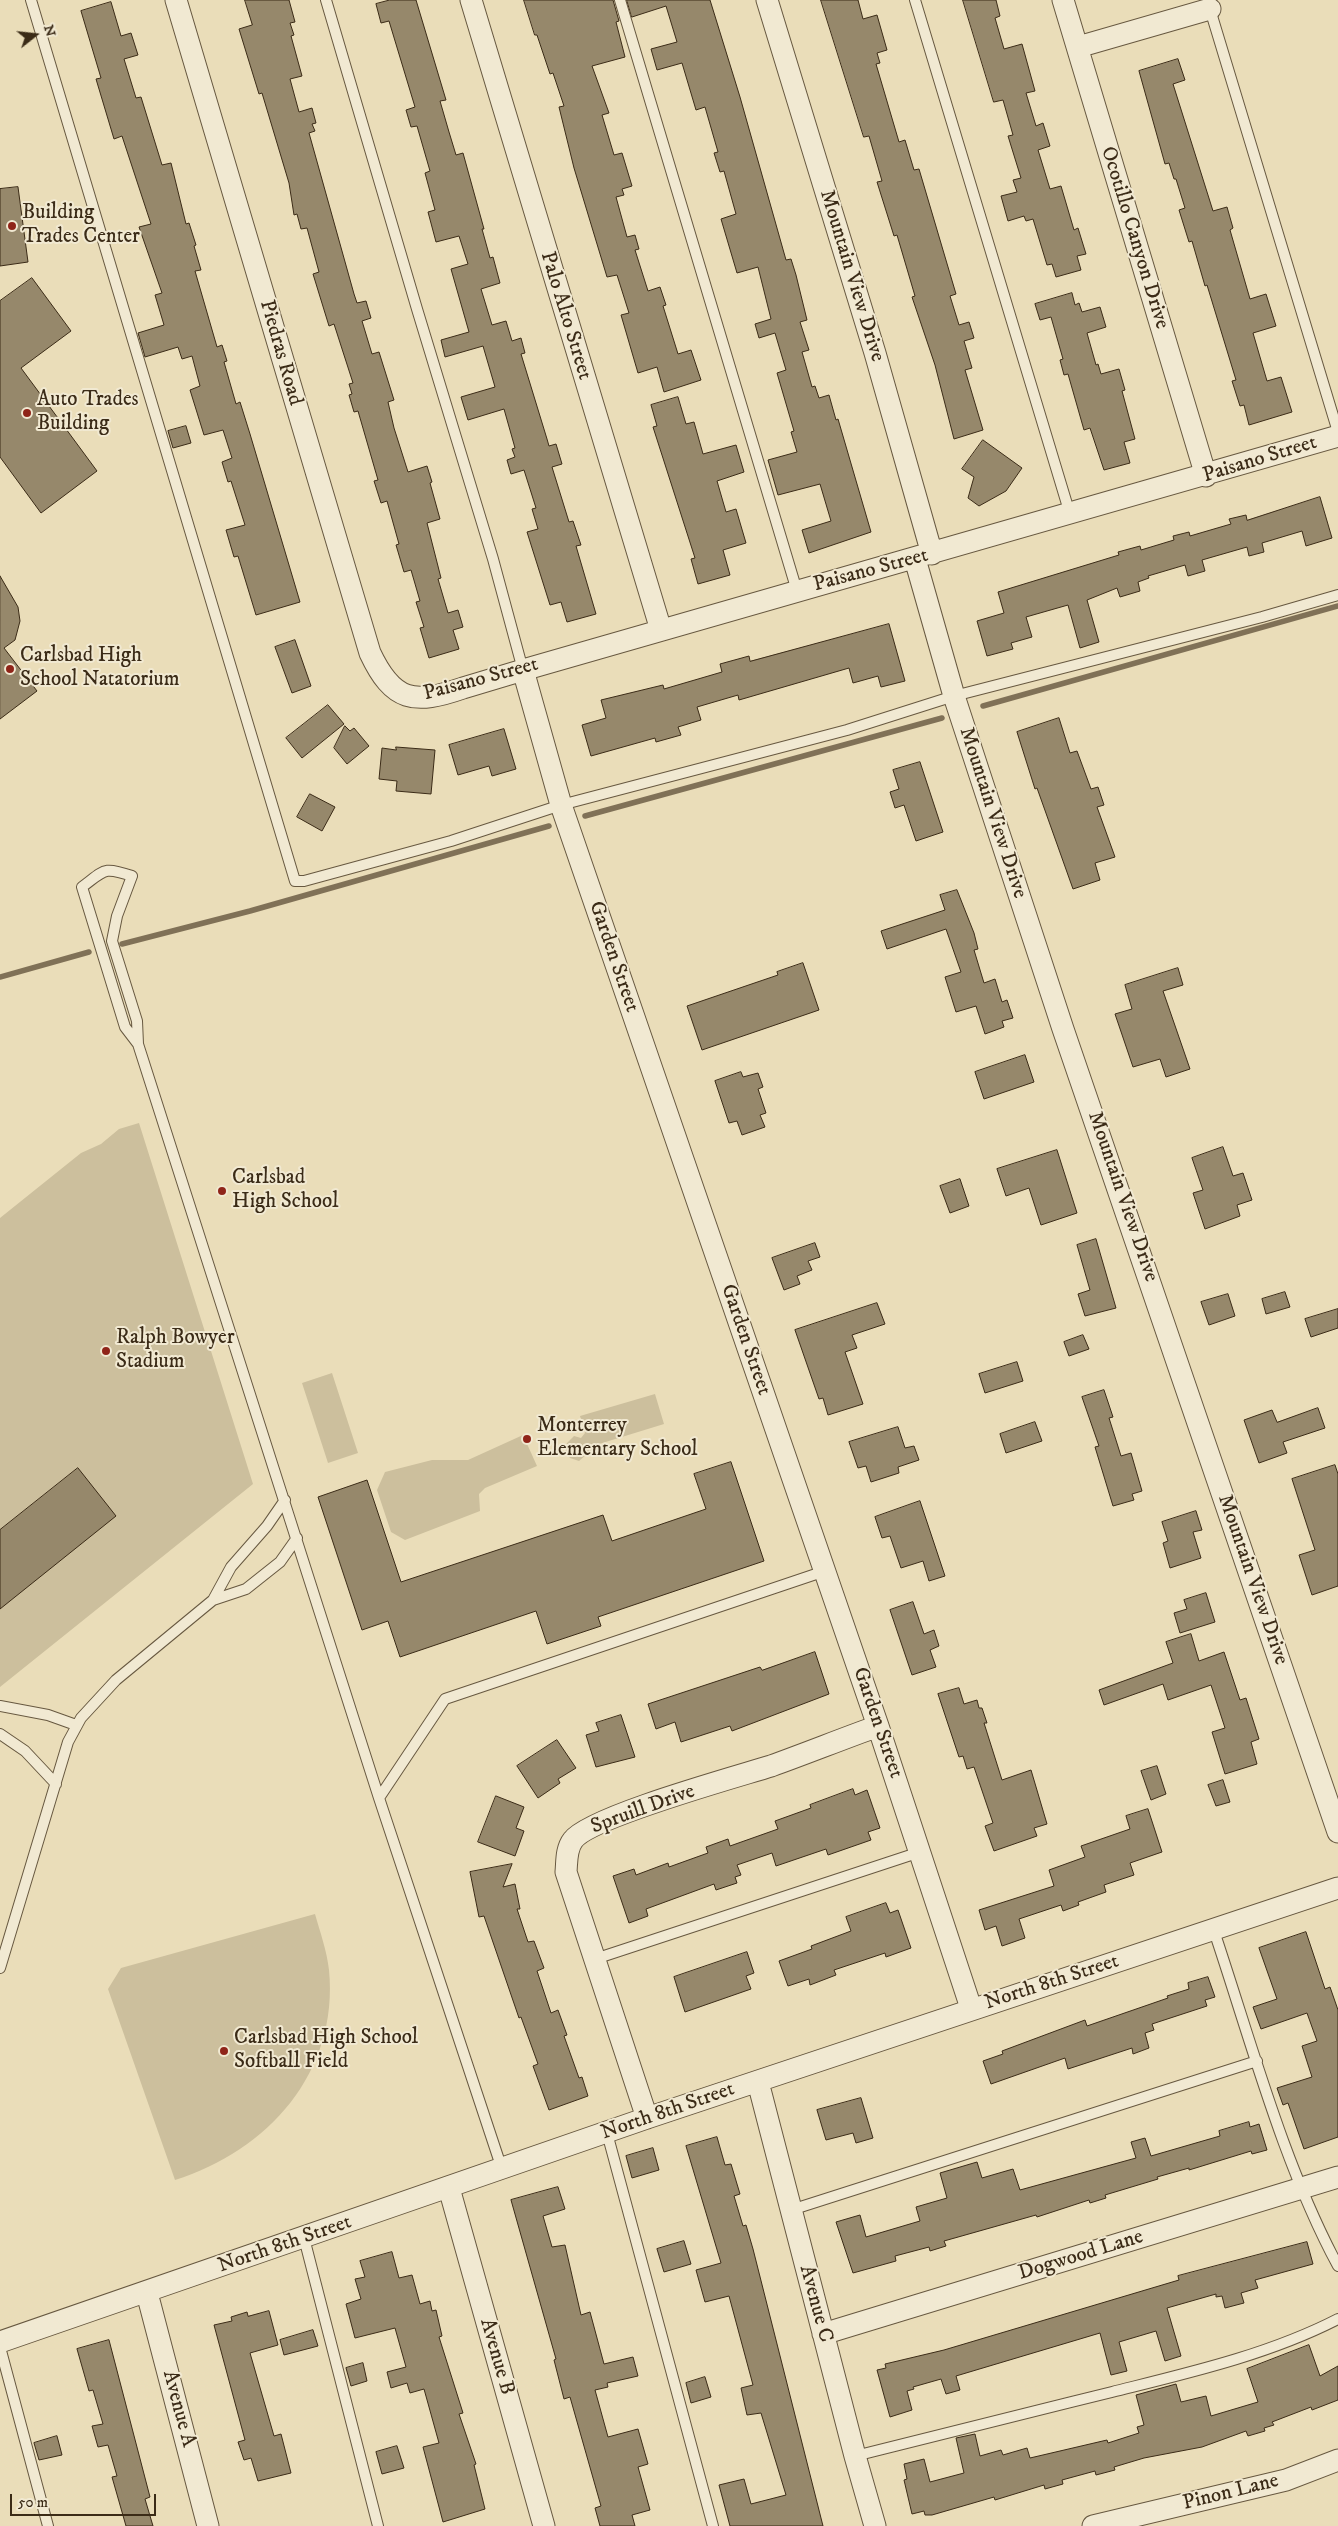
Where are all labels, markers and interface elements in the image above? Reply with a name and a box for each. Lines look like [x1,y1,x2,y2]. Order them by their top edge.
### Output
north arrow [10,10,60,60]
text: N [39,23,60,39]
street label: Ocotillo Canyon Drive [1094,144,1174,332]
street label: Mountain View Drive [813,187,889,365]
place label: Building Trades Center [22,201,140,251]
marker: Building Trades Center [6,220,18,232]
street label: Palo Alto Street [534,249,596,383]
street label: Piedras Road [253,297,307,409]
place label: Auto Trades Building [37,388,139,438]
marker: Auto Trades Building [21,407,33,419]
street label: Paisano Street [1200,431,1320,489]
street label: Paisano Street [811,544,931,598]
place label: Carlsbad High School Natatorium [20,644,179,694]
street label: Paisano Street [421,653,541,707]
marker: Carlsbad High School Natatorium [4,663,16,675]
street label: Mountain View Drive [952,724,1032,902]
street label: Garden Street [582,898,644,1016]
street label: Mountain View Drive [1081,1108,1163,1286]
place label: Carlsbad High School [232,1166,338,1216]
marker: Carlsbad High School [216,1185,228,1197]
street label: Garden Street [714,1281,776,1399]
place label: Ralph Bowyer Stadium [116,1326,235,1376]
marker: Ralph Bowyer Stadium [100,1345,112,1357]
place label: Monterrey Elementary School [537,1414,698,1464]
marker: Monterrey Elementary School [521,1433,533,1445]
street label: Mountain View Drive [1211,1491,1293,1669]
street label: Garden Street [846,1664,908,1782]
street label: Spruill Drive [588,1780,698,1840]
street label: North 8th Street [982,1949,1122,2017]
place label: Carlsbad High School Softball Field [234,2026,418,2076]
marker: Carlsbad High School Softball Field [218,2045,230,2057]
street label: North 8th Street [598,2077,738,2147]
street label: North 8th Street [215,2210,355,2280]
street label: Dogwood Lane [1016,2225,1146,2287]
street label: Avenue C [793,2263,837,2345]
street label: Avenue B [473,2316,519,2398]
street label: Avenue A [156,2368,200,2450]
street label: Pinon Lane [1180,2469,1282,2517]
scale bar [12,2484,159,2516]
text: 50 m [18,2493,48,2512]

